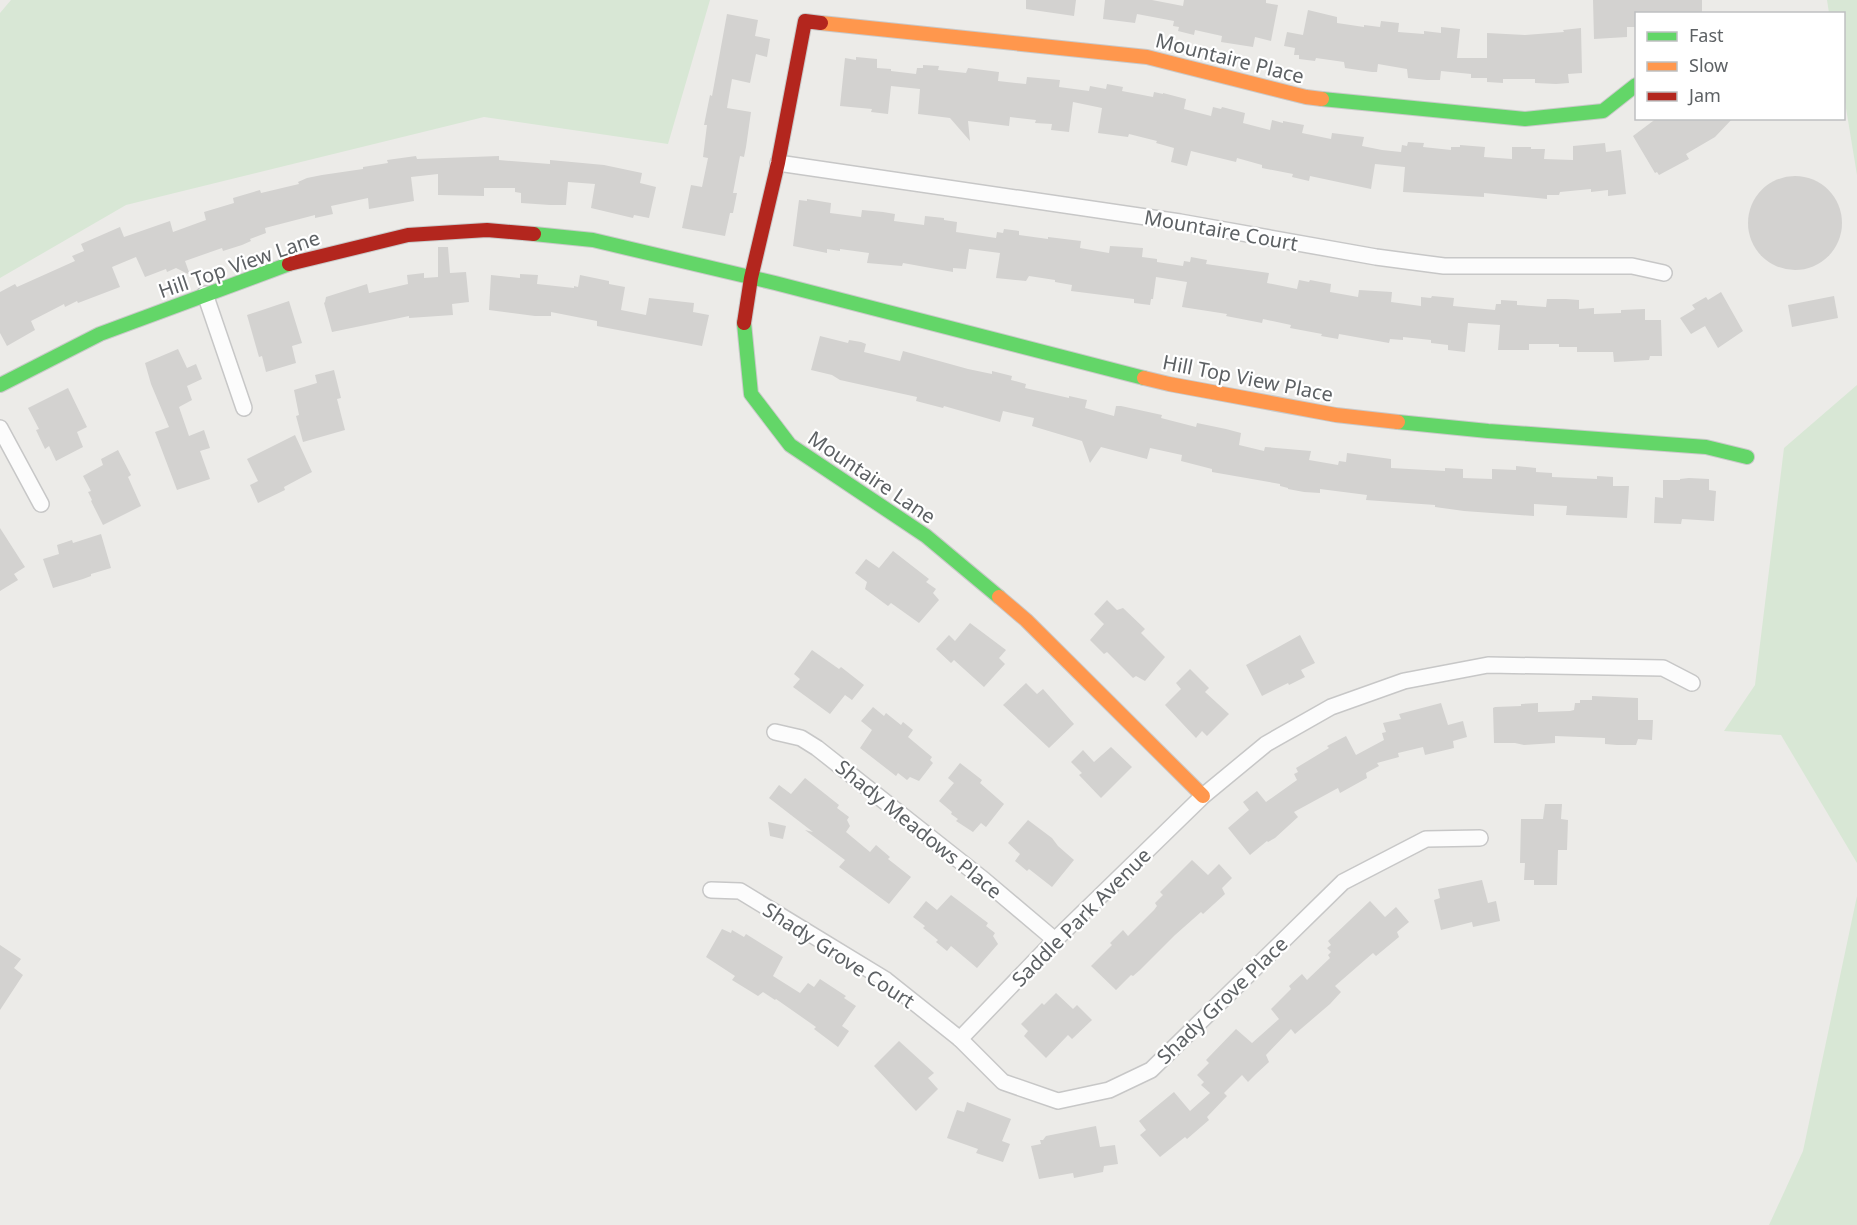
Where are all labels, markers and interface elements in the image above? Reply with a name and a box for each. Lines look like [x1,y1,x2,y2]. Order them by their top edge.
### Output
legend [1635,12,1845,120]
text: Fast [1689,23,1724,47]
street label: Mountaire Place [1153,26,1307,90]
text: Slow [1689,53,1728,77]
text: Jam [1687,83,1721,107]
street label: Mountaire Court [1142,203,1300,257]
street label: Hill Top View Lane [155,224,323,304]
street label: Hill Top View Place [1160,348,1336,408]
street label: Mountaire Lane [803,424,941,530]
street label: Shady Meadows Place [830,753,1008,905]
street label: Saddle Park Avenue [1006,842,1156,992]
street label: Shady Grove Court [758,896,920,1014]
street label: Shady Grove Place [1151,930,1293,1070]

